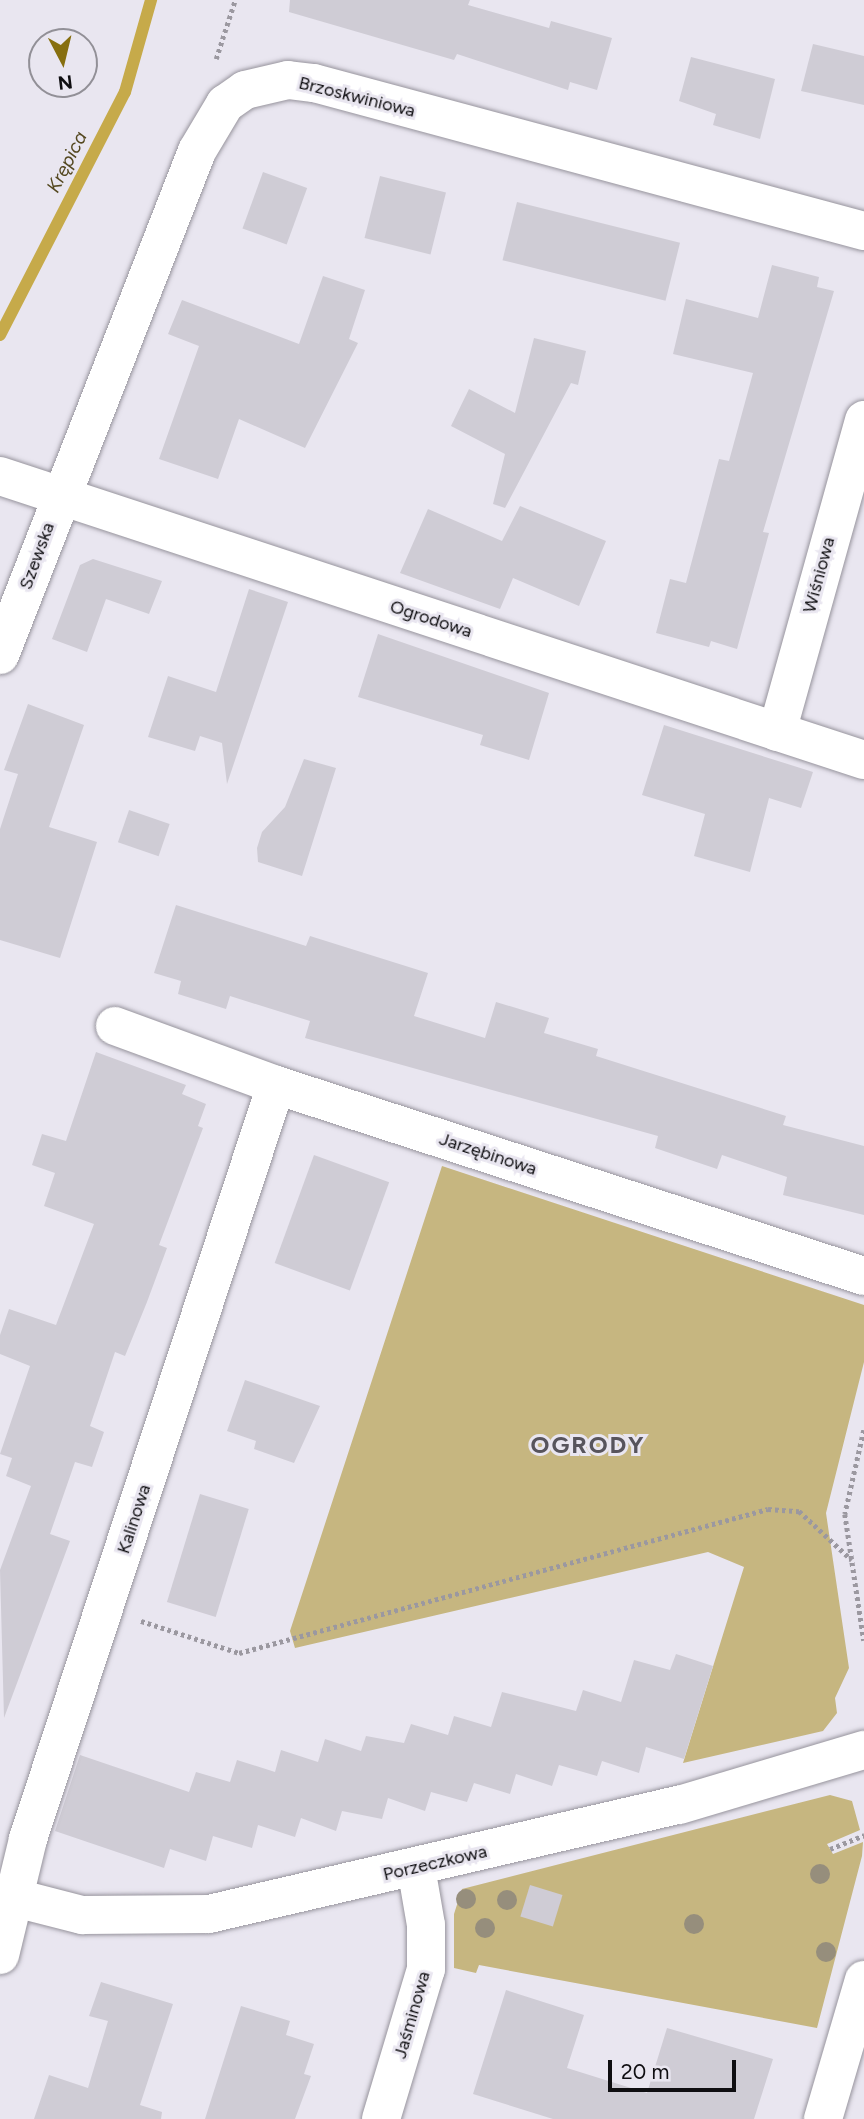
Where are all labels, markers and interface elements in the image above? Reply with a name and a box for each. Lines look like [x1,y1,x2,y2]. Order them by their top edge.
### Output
north arrow [28,28,98,98]
text: N [57,70,74,95]
street label: Brzoskwiniowa [297,72,417,122]
water label: Krępica [42,128,92,196]
street label: Szewska [15,520,59,592]
street label: Wiśniowa [799,535,839,615]
street label: Ogrodowa [387,596,475,642]
street label: Jarzębinowa [437,1128,539,1180]
district label: OGRODY [531,1431,645,1459]
street label: Kalinowa [113,1482,155,1556]
street label: Porzeczkowa [381,1841,489,1885]
street label: Jaśminowa [389,1969,435,2061]
scale bar [612,2046,740,2090]
text: 20 m [621,2059,669,2084]

